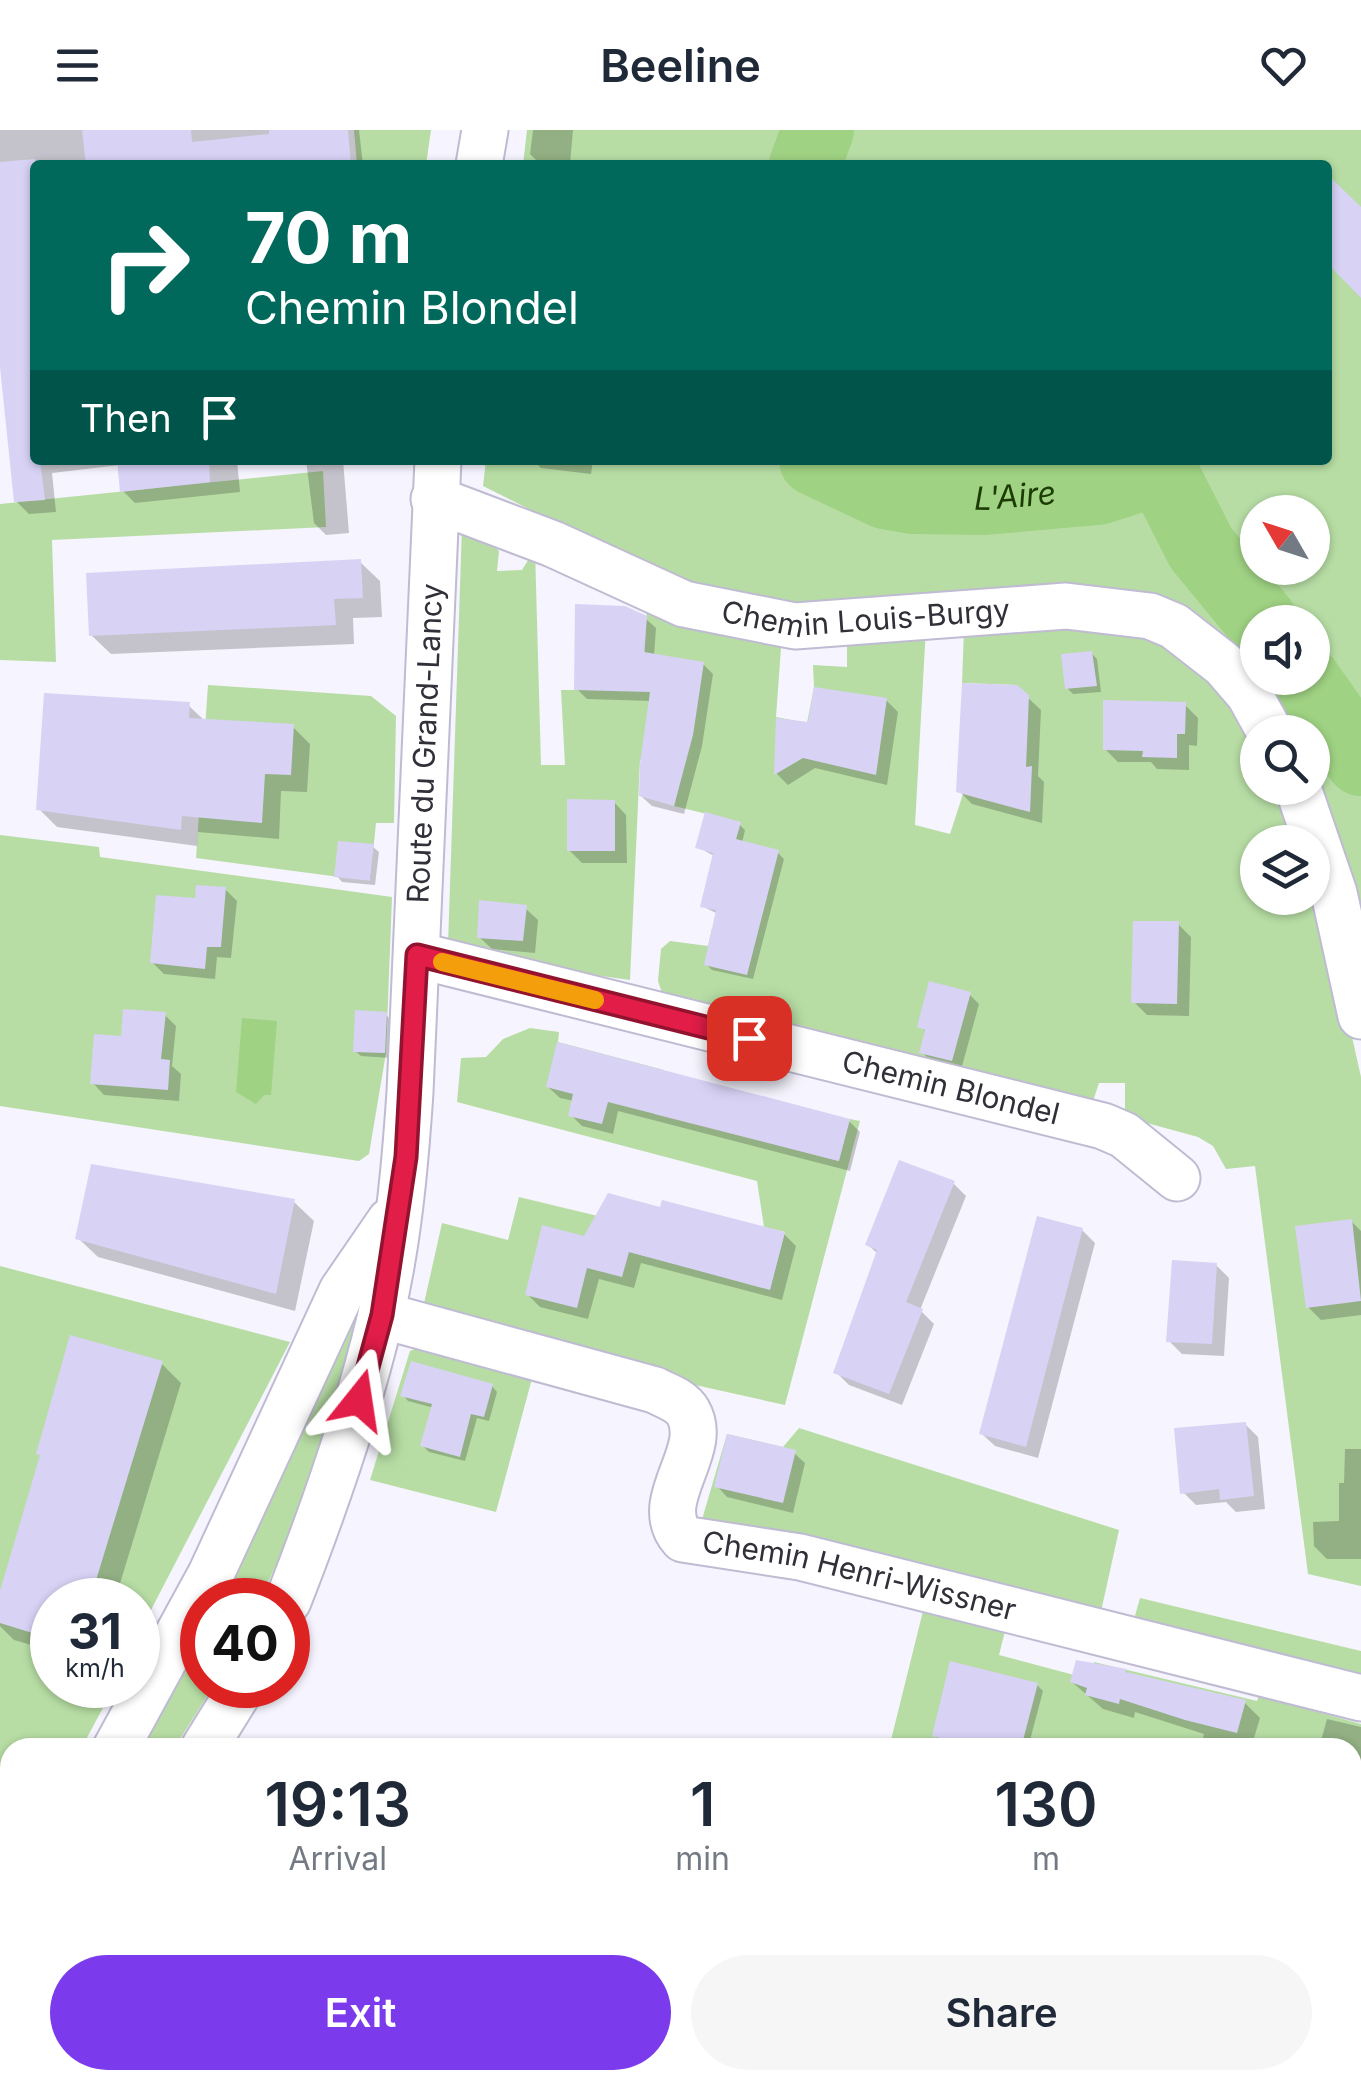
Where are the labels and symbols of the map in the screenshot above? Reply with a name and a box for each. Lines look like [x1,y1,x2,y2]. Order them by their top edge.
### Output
water label: L'Aire [974,473,1058,518]
north arrow [1240,495,1330,585]
street label: Route du Grand-Lancy [399,583,450,904]
street label: Chemin Louis-Burgy [719,591,1011,644]
pin [707,996,792,1081]
street label: Chemin Blondel [839,1043,1063,1131]
position arrow [307,1348,411,1452]
street label: Chemin Henri-Wissner [700,1523,1020,1628]
speed limit sign: 40 [180,1578,310,1708]

